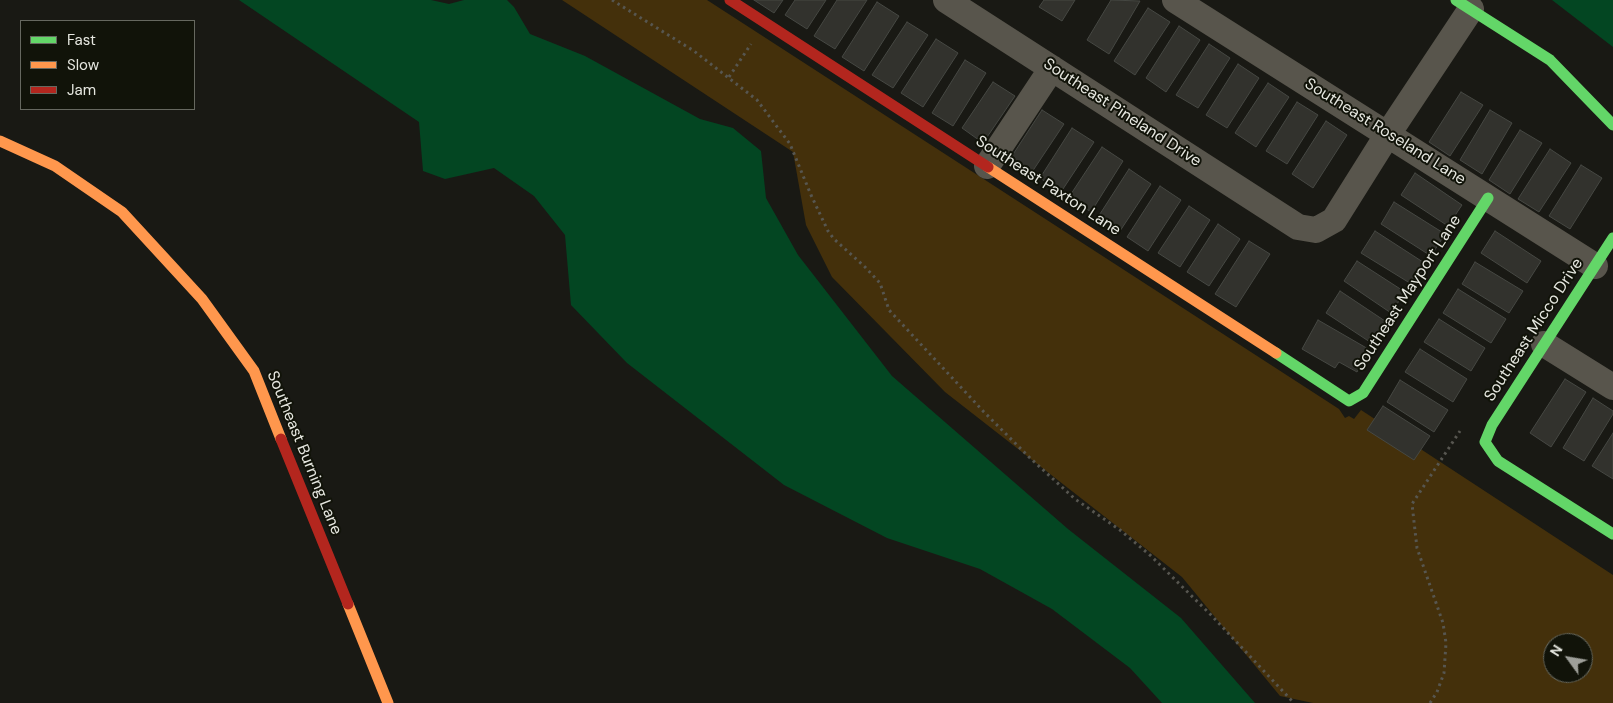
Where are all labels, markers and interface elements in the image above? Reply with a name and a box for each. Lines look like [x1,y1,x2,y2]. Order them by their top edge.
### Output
legend [20,20,195,110]
text: Fast [67,30,96,50]
text: Slow [67,55,99,75]
street label: Southeast Pineland Drive [1039,55,1205,171]
street label: Southeast Roseland Lane [1301,75,1469,189]
text: Jam [67,80,96,100]
street label: Southeast Paxton Lane [972,132,1124,240]
street label: Southeast Mayport Lane [1350,212,1466,374]
street label: Southeast Micco Drive [1481,255,1587,405]
street label: Southeast Burning Lane [262,368,346,538]
north arrow [1543,633,1593,683]
text: N [1546,641,1566,660]

